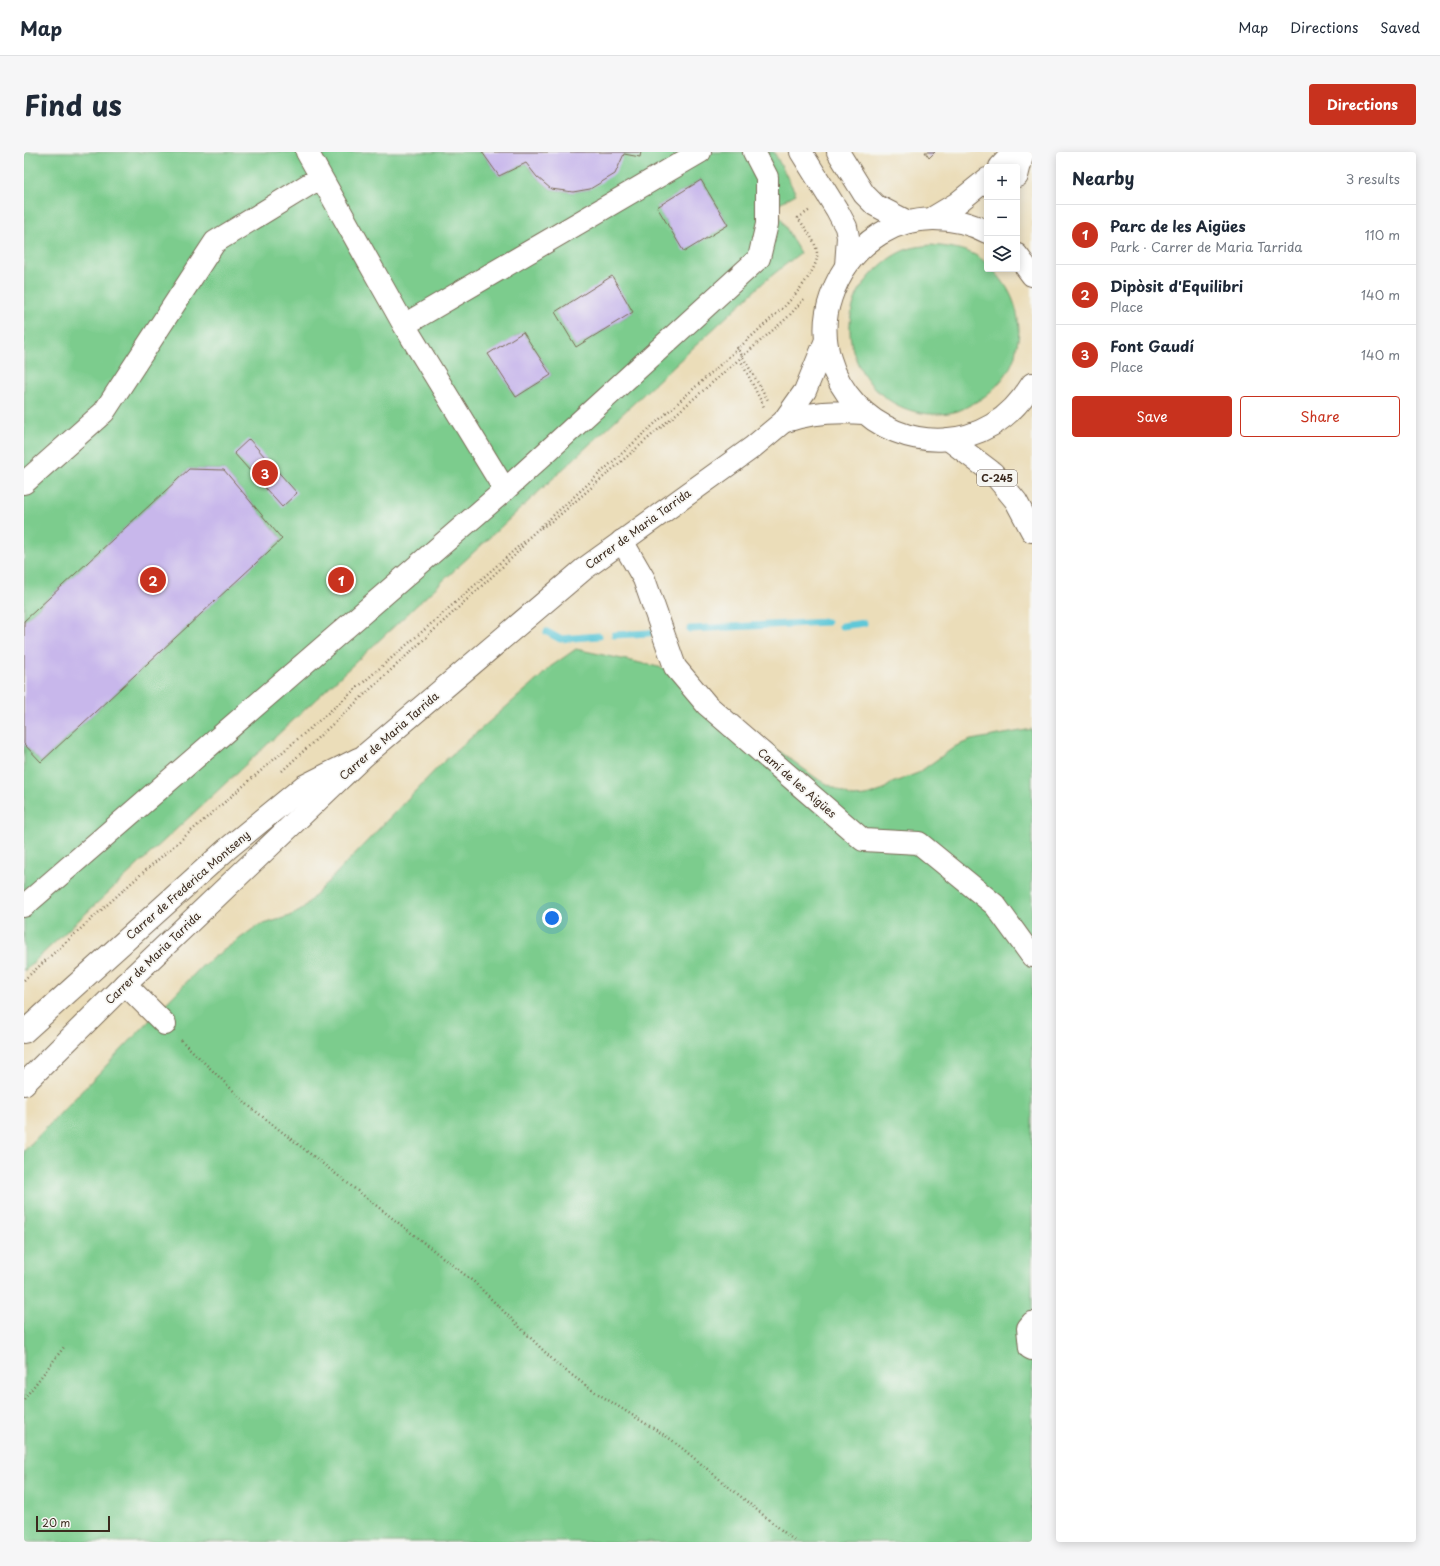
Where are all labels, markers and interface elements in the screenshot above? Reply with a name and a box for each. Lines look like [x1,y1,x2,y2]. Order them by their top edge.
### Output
text: Map [20,14,62,42]
text: Map [1238,17,1268,38]
text: Directions [1290,17,1358,38]
text: Saved [1380,17,1420,38]
text: Find us [24,83,122,126]
button: Directions [1309,84,1416,125]
map controls [984,164,1020,272]
button: + [984,164,1020,200]
text: Nearby [1072,165,1134,191]
text: 3 results [1346,169,1400,188]
button: − [984,200,1020,236]
text: Parc de les Aigües [1110,214,1246,237]
text: 1 [1082,225,1088,244]
text: 110 m [1365,225,1400,244]
button: layers [984,236,1020,272]
text: Park · Carrer de Maria Tarrida [1110,237,1303,256]
text: Dipòsit d'Equilibri [1110,274,1243,297]
text: 2 [1080,285,1090,304]
text: 140 m [1361,285,1400,304]
text: Place [1110,297,1143,316]
text: Font Gaudí [1110,334,1194,357]
text: 3 [1081,345,1089,364]
text: 140 m [1361,345,1400,364]
text: Place [1110,357,1143,376]
button: Save [1072,396,1232,437]
button: Share [1240,396,1400,437]
pin: 3 [252,458,278,488]
road number: C-245 [977,470,1017,486]
street label: Carrer de Maria Tarrida [581,484,694,573]
pin: 2 [140,565,166,595]
pin: 1 [328,565,354,595]
street label: Carrer de Maria Tarrida [335,687,442,784]
street label: Camí de les Aigües [754,744,840,822]
street label: Carrer de Frederica Montseny [122,826,253,943]
street label: Carrer de Maria Tarrida [101,907,204,1008]
your location [542,908,562,928]
scale bar [36,1514,110,1533]
text: 20 m [42,1514,70,1531]

